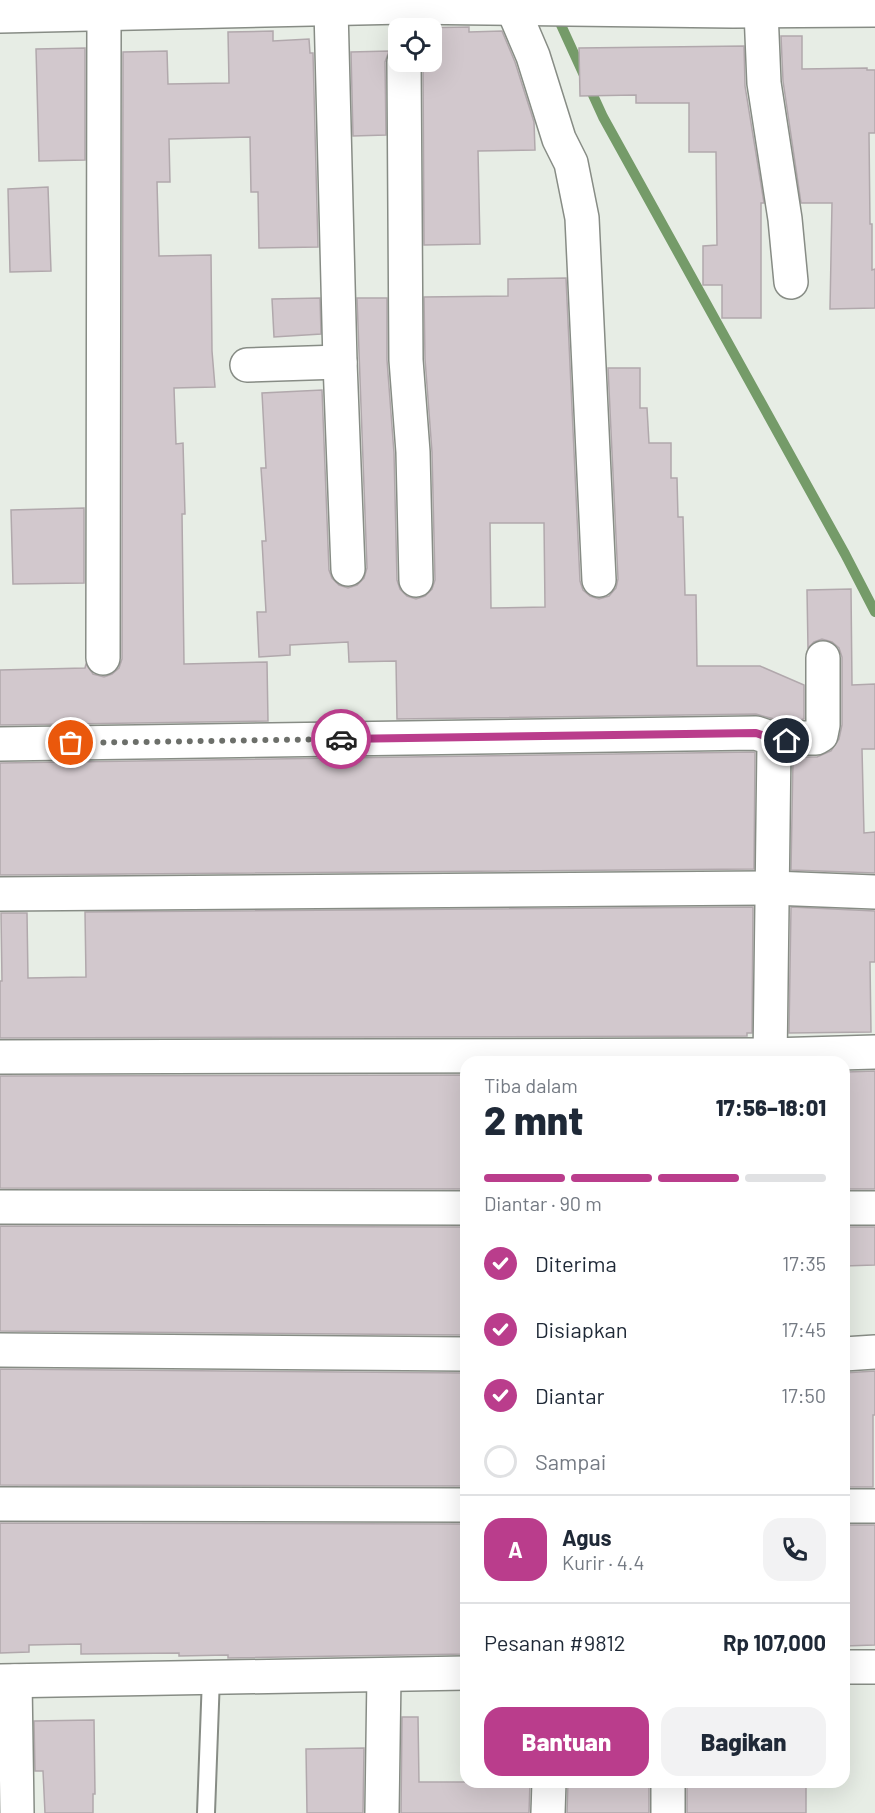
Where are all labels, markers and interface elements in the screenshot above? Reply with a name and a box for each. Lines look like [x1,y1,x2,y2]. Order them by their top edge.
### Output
map controls [388,18,442,72]
button: locate [388,18,442,72]
courier [311,709,371,769]
pin [761,715,812,766]
pin [45,717,96,768]
icon: car [325,723,358,756]
icon: home [770,724,803,757]
icon: bag [54,726,87,759]
text: Tiba dalam [484,1073,578,1097]
text: 17:56–18:01 [716,1094,826,1120]
text: 2 mnt [484,1096,583,1143]
text: Diantar · 90 m [484,1191,602,1215]
icon: check [484,1247,517,1280]
text: Diterima [535,1250,617,1276]
text: 17:35 [782,1251,826,1275]
icon: check [484,1313,517,1346]
text: Disiapkan [535,1316,628,1342]
text: 17:45 [781,1317,826,1341]
icon: check [484,1379,517,1412]
text: Diantar [535,1382,605,1408]
text: 17:50 [781,1383,826,1407]
text: Sampai [535,1448,606,1474]
button: phone [763,1518,826,1581]
text: Agus [562,1524,612,1550]
text: A [508,1536,523,1562]
text: Kurir · 4.4 [562,1550,644,1574]
text: Pesanan #9812 [484,1629,626,1655]
text: Rp 107,000 [723,1629,826,1655]
button: Bantuan [484,1707,649,1776]
button: Bagikan [661,1707,826,1776]

